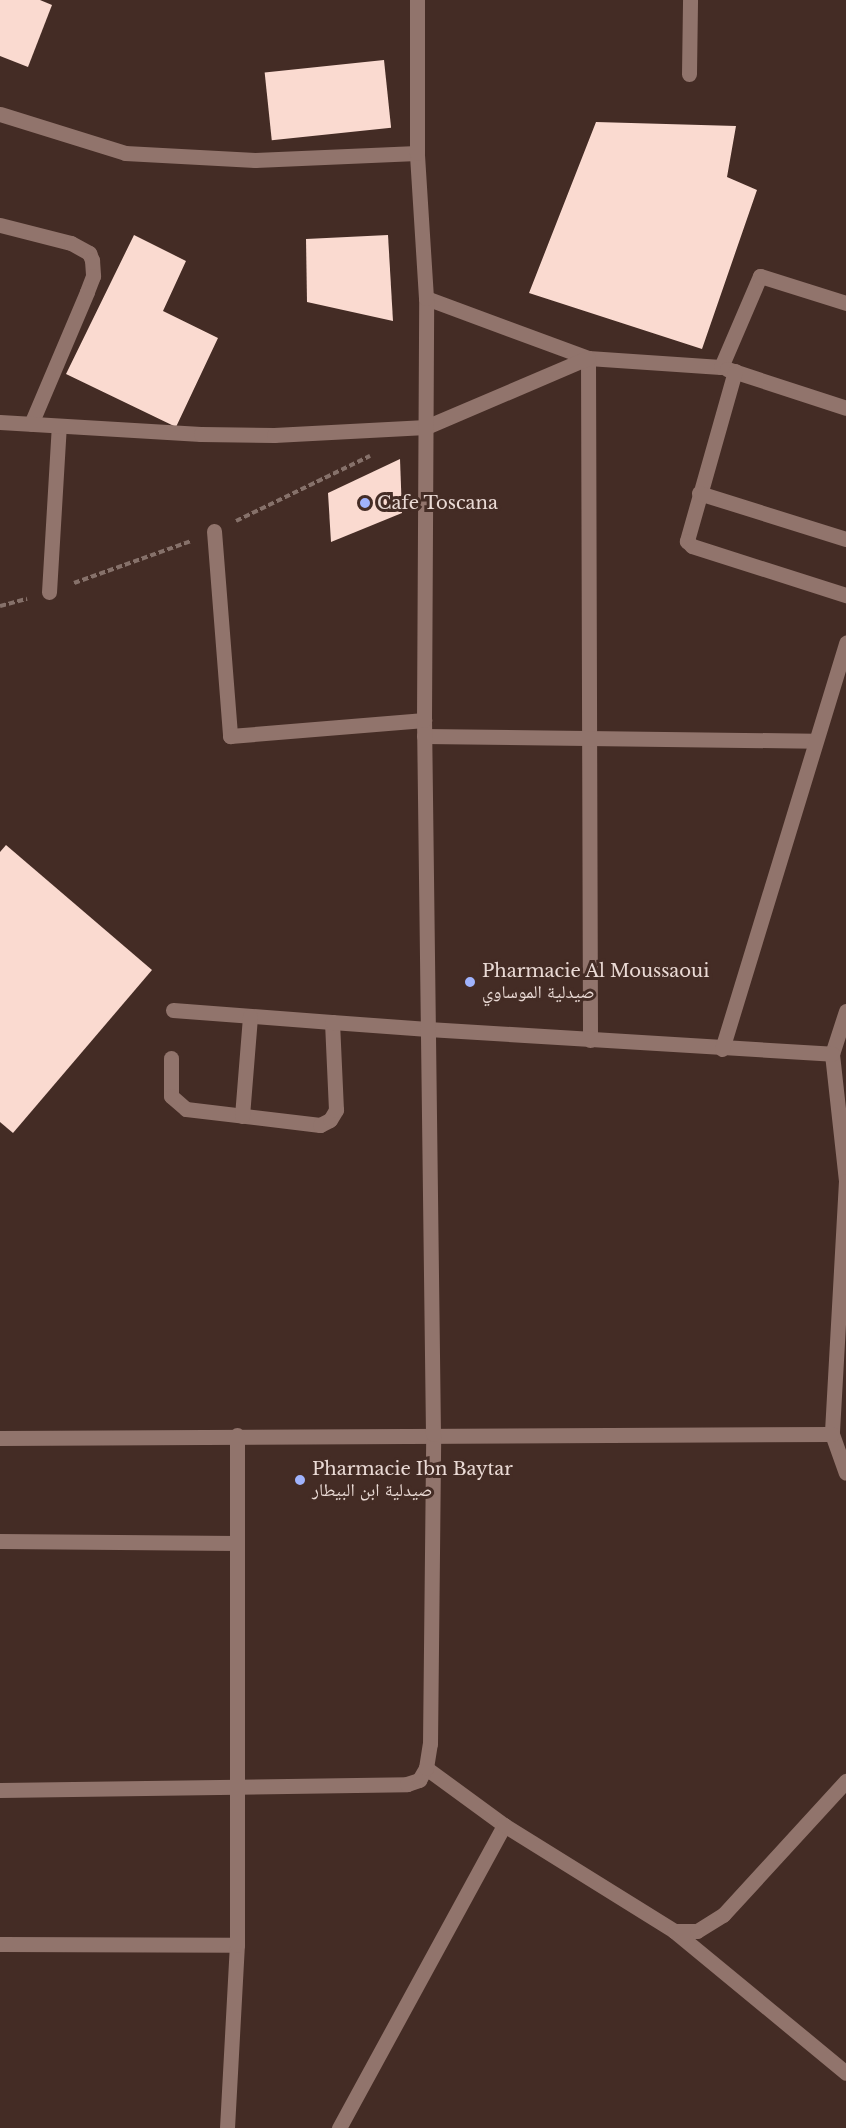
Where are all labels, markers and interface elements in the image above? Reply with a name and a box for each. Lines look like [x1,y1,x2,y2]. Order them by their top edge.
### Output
place label: Cafe Toscana [377,492,498,514]
marker: Cafe Toscana [358,496,372,510]
place label: Pharmacie Al Moussaoui صيدلية الموساوي [482,961,710,1004]
marker: Pharmacie Al Moussaoui صيدلية الموساوي [463,975,477,989]
place label: Pharmacie Ibn Baytar صيدلية ابن البيطار [312,1459,513,1502]
marker: Pharmacie Ibn Baytar صيدلية ابن البيطار [293,1473,307,1487]

